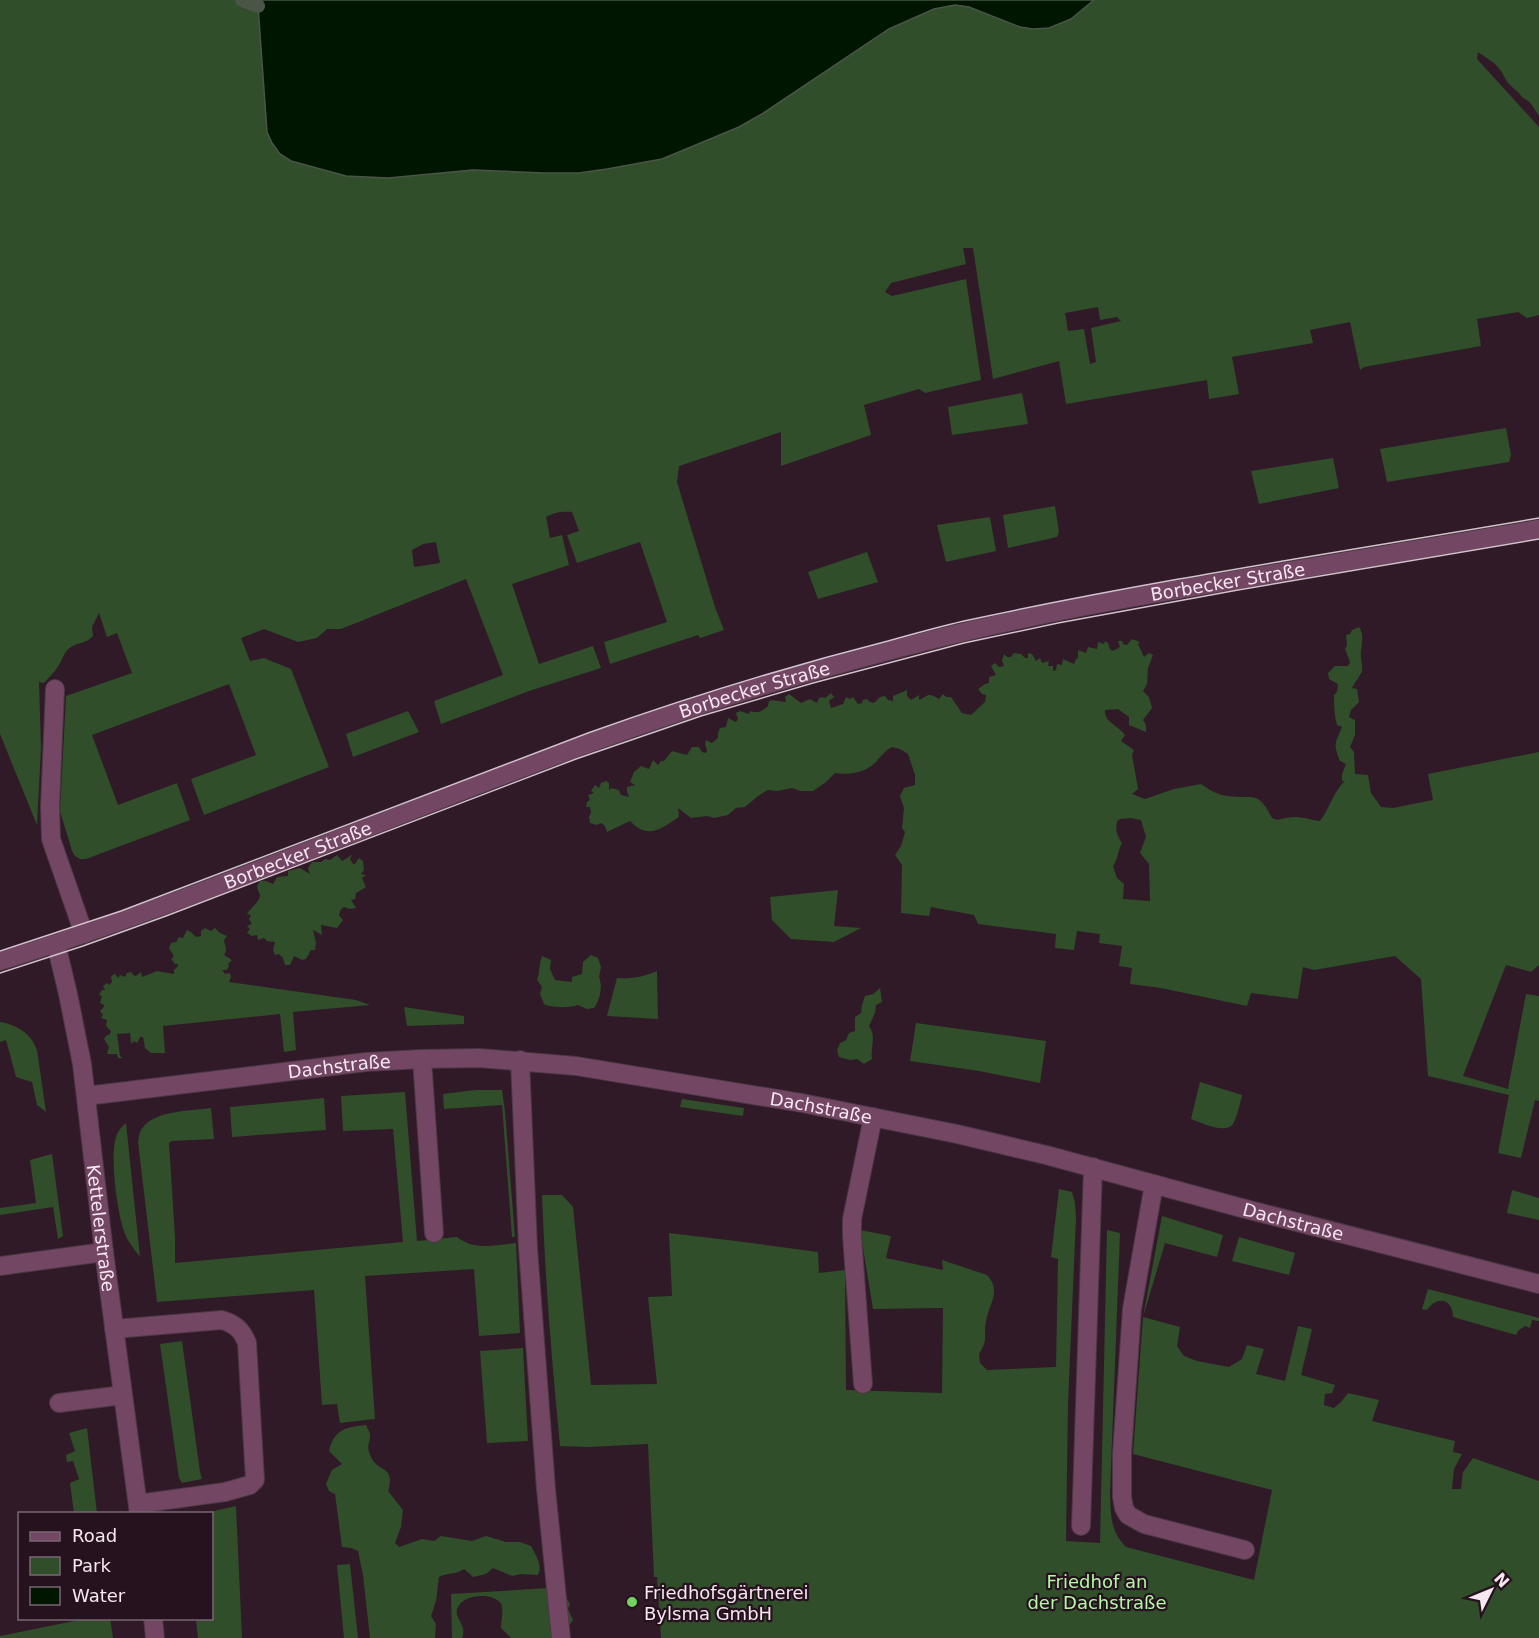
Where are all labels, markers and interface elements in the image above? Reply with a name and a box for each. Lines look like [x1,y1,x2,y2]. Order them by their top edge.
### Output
street label: Borbecker Straße [1149,558,1307,605]
street label: Borbecker Straße [676,657,832,722]
street label: Borbecker Straße [221,817,374,893]
street label: Dachstraße [286,1050,391,1082]
street label: Dachstraße [768,1087,874,1127]
street label: Kettelerstraße [83,1163,120,1293]
street label: Dachstraße [1241,1198,1346,1244]
legend [18,1512,213,1620]
text: Road [72,1525,117,1546]
text: Park [72,1555,111,1576]
north arrow [1461,1560,1521,1620]
text: N [1490,1569,1513,1591]
park label: Friedhof an der Dachstraße [1027,1571,1167,1613]
place label: Friedhofsgärtnerei Bylsma GmbH [644,1582,809,1624]
text: Water [72,1585,126,1606]
marker: Friedhofsgärtnerei Bylsma GmbH [625,1595,639,1609]

